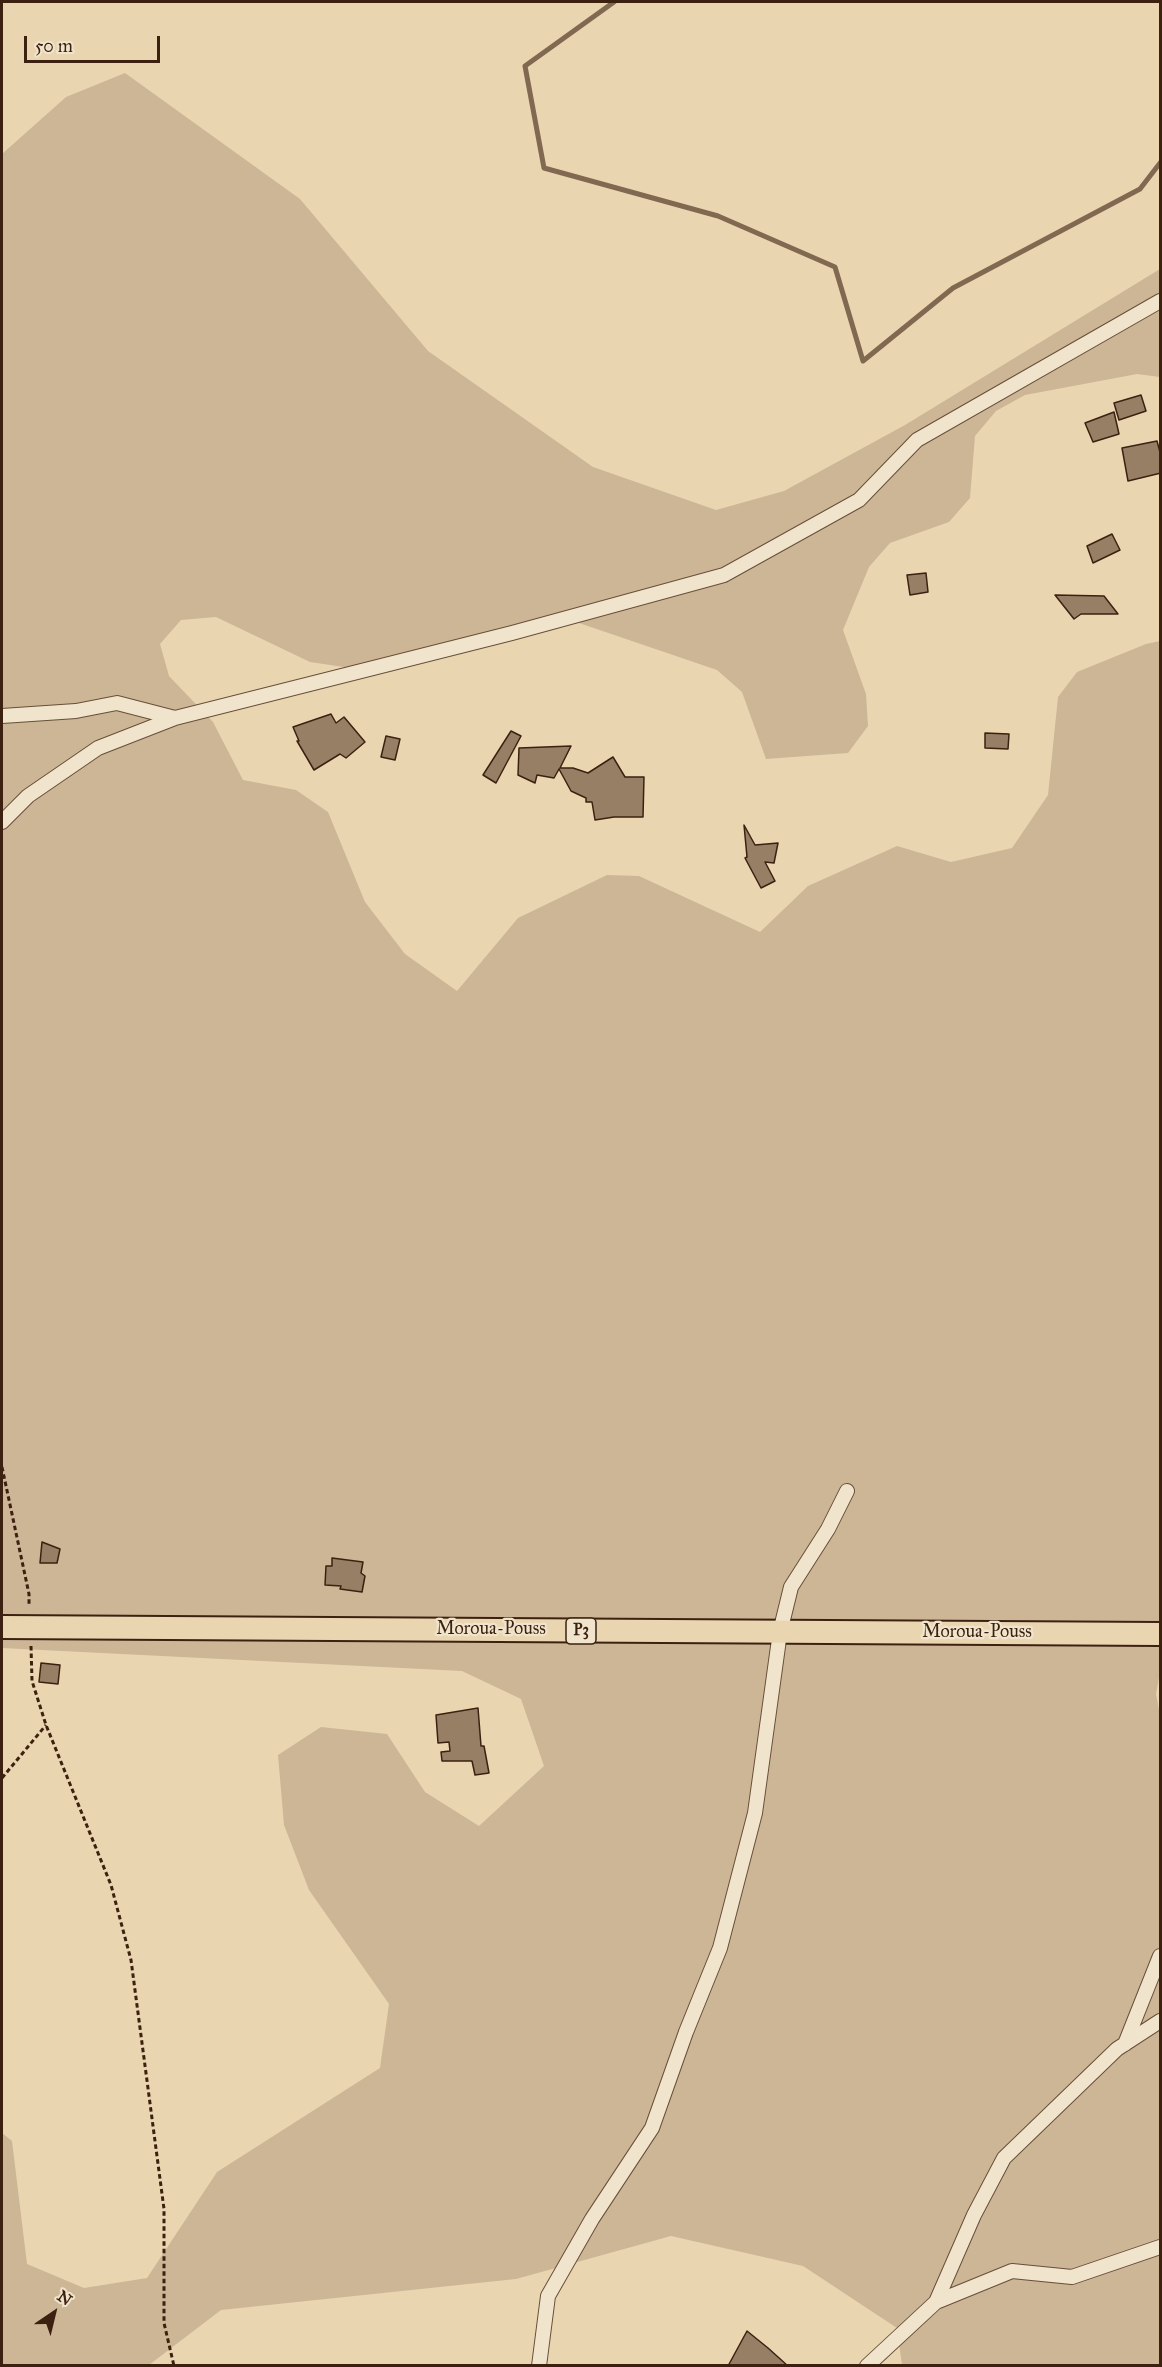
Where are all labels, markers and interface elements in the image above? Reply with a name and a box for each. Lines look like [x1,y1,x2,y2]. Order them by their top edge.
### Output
scale bar [27,24,164,62]
text: 50 m [35,35,73,57]
road number: P3 [566,1618,596,1644]
street label: Moroua-Pouss [436,1619,546,1641]
street label: Moroua-Pouss [922,1622,1032,1644]
north arrow [24,2283,84,2343]
text: N [54,2286,76,2310]

